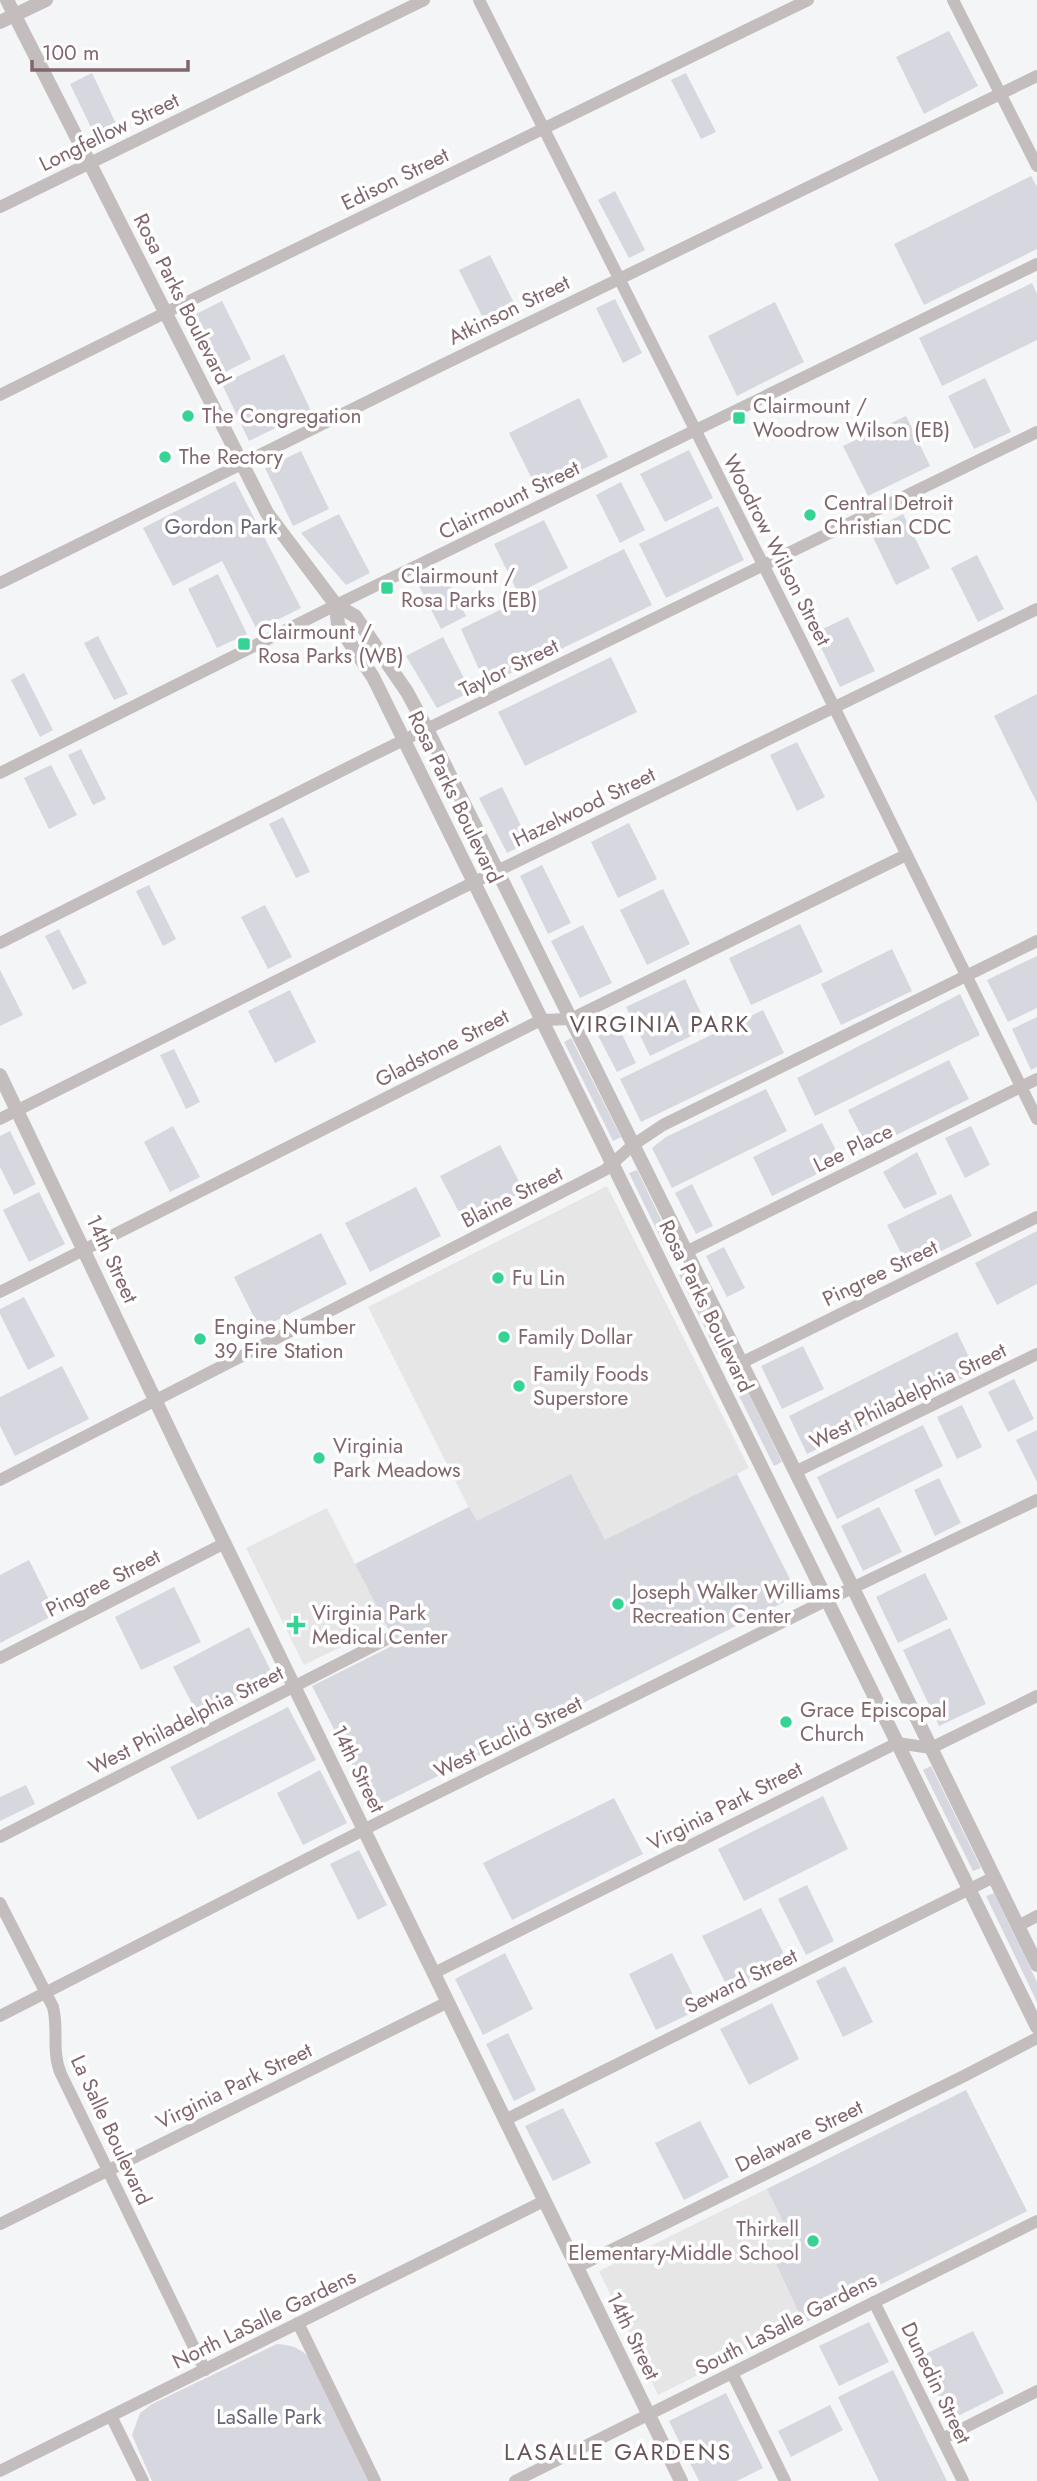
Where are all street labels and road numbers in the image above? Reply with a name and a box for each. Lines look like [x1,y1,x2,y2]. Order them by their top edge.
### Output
street label: Longfellow Street [34,85,184,179]
street label: Edison Street [336,140,454,218]
street label: Rosa Parks Boulevard [126,208,238,390]
street label: Atkinson Street [443,268,575,352]
street label: Woodrow Wilson Street [716,449,838,651]
street label: Clairmount Street [434,453,584,547]
street label: Taylor Street [454,631,564,705]
street label: Rosa Parks Boulevard [400,706,510,888]
street label: Hazelwood Street [508,759,660,855]
street label: Gladstone Street [370,1001,514,1095]
street label: Lee Place [808,1116,898,1180]
street label: Blaine Street [456,1159,568,1235]
street label: 14th Street [79,1210,145,1308]
street label: Rosa Parks Boulevard [651,1215,761,1397]
street label: Pingree Street [817,1232,943,1314]
street label: West Philadelphia Street [805,1335,1011,1457]
street label: Pingree Street [41,1541,165,1625]
street label: West Philadelphia Street [83,1658,289,1782]
street label: West Euclid Street [429,1688,587,1786]
street label: 14th Street [324,1720,392,1818]
street label: Virginia Park Street [642,1754,808,1858]
street label: Seward Street [680,1941,802,2021]
street label: Virginia Park Street [151,2035,317,2137]
street label: La Salle Boulevard [63,2050,159,2210]
street label: Delaware Street [730,2092,868,2180]
street label: North LaSalle Gardens [167,2261,361,2377]
street label: South LaSalle Gardens [690,2265,882,2383]
street label: 14th Street [599,2287,667,2385]
street label: Dunedin Street [894,2317,978,2449]

